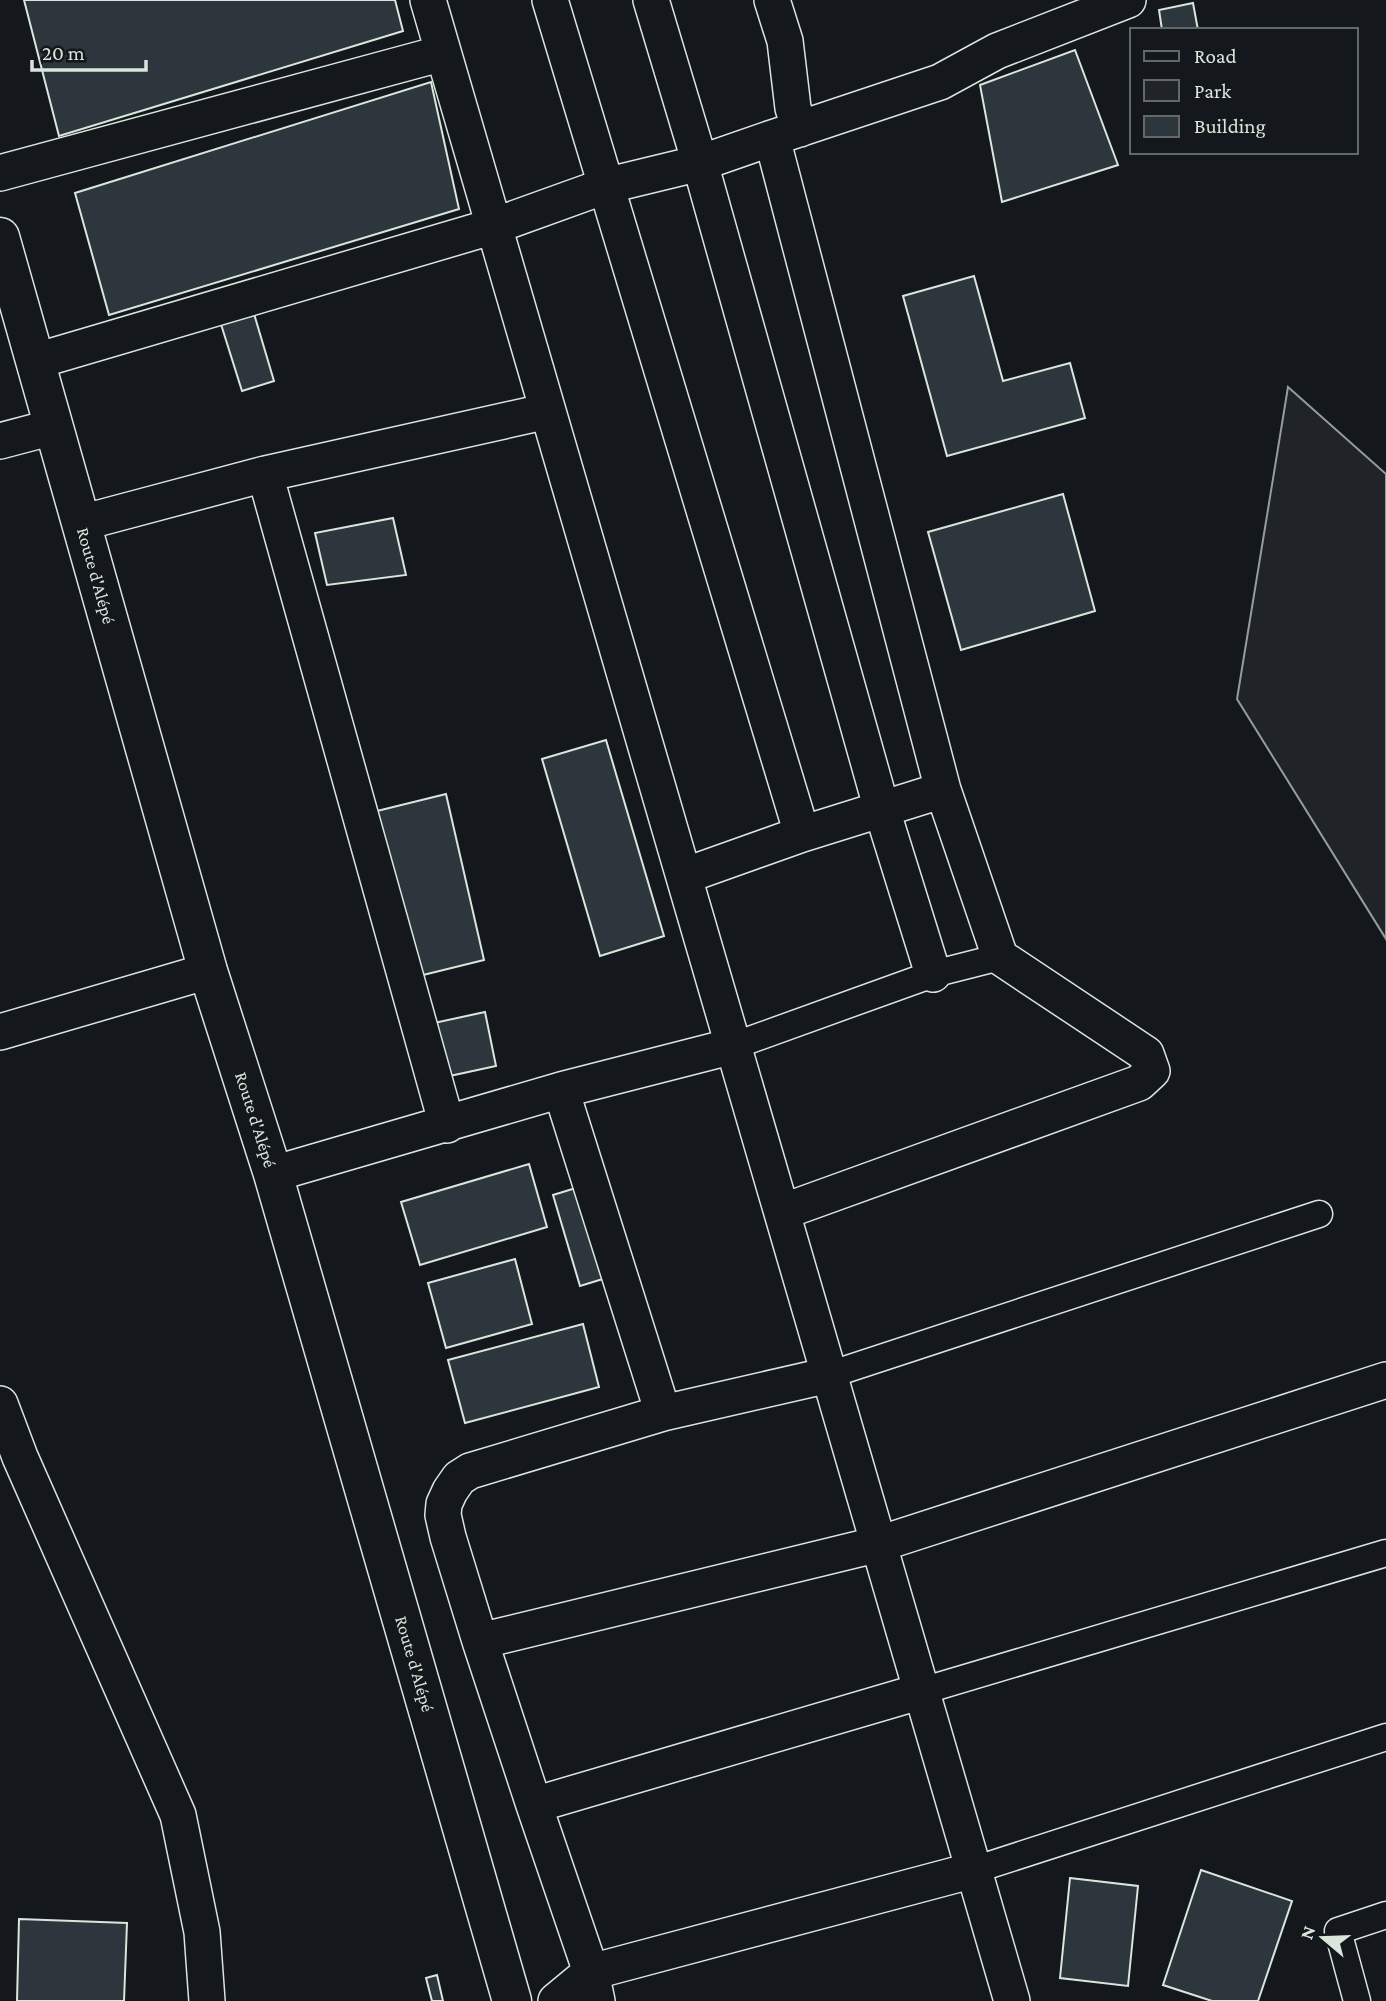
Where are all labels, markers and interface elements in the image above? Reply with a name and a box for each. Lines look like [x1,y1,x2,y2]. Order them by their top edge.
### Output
scale bar [32,28,145,72]
legend [1130,28,1358,154]
text: 20 m [42,41,85,65]
text: Road [1194,44,1237,68]
text: Park [1194,79,1231,103]
text: Building [1194,114,1266,138]
street label: Route d'Alépé [73,525,119,626]
street label: Route d'Alépé [231,1069,280,1170]
street label: Route d'Alépé [391,1613,438,1714]
north arrow [1288,1903,1358,1973]
text: N [1295,1923,1319,1942]

